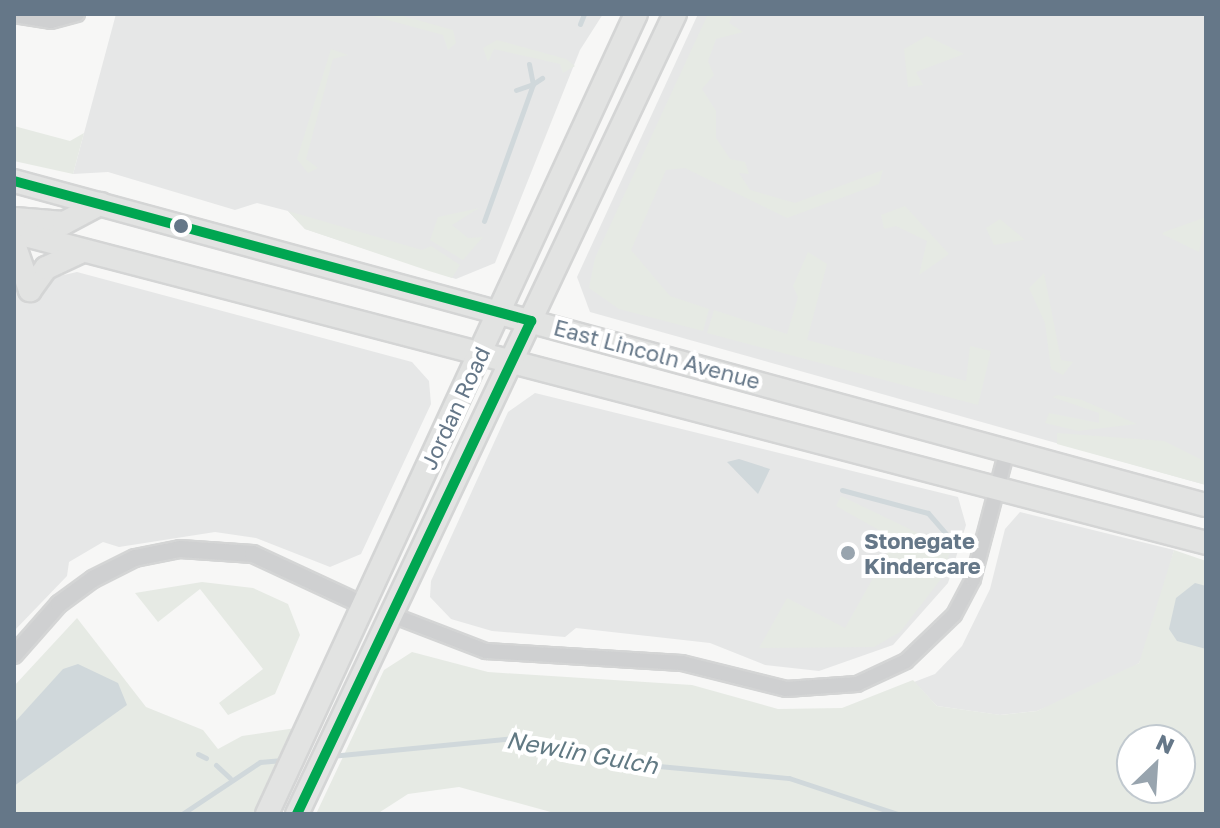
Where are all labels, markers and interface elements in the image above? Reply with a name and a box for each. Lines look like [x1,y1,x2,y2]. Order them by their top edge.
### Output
unlabelled marker [173,218,189,234]
street label: East Lincoln Avenue [551,314,763,394]
street label: Jordan Road [415,342,495,474]
place label: Stonegate Kindercare [864,527,981,578]
marker: Stonegate Kindercare [839,544,857,562]
north arrow [1116,724,1196,804]
water label: Newlin Gulch [504,725,660,779]
text: N [1152,728,1179,759]

